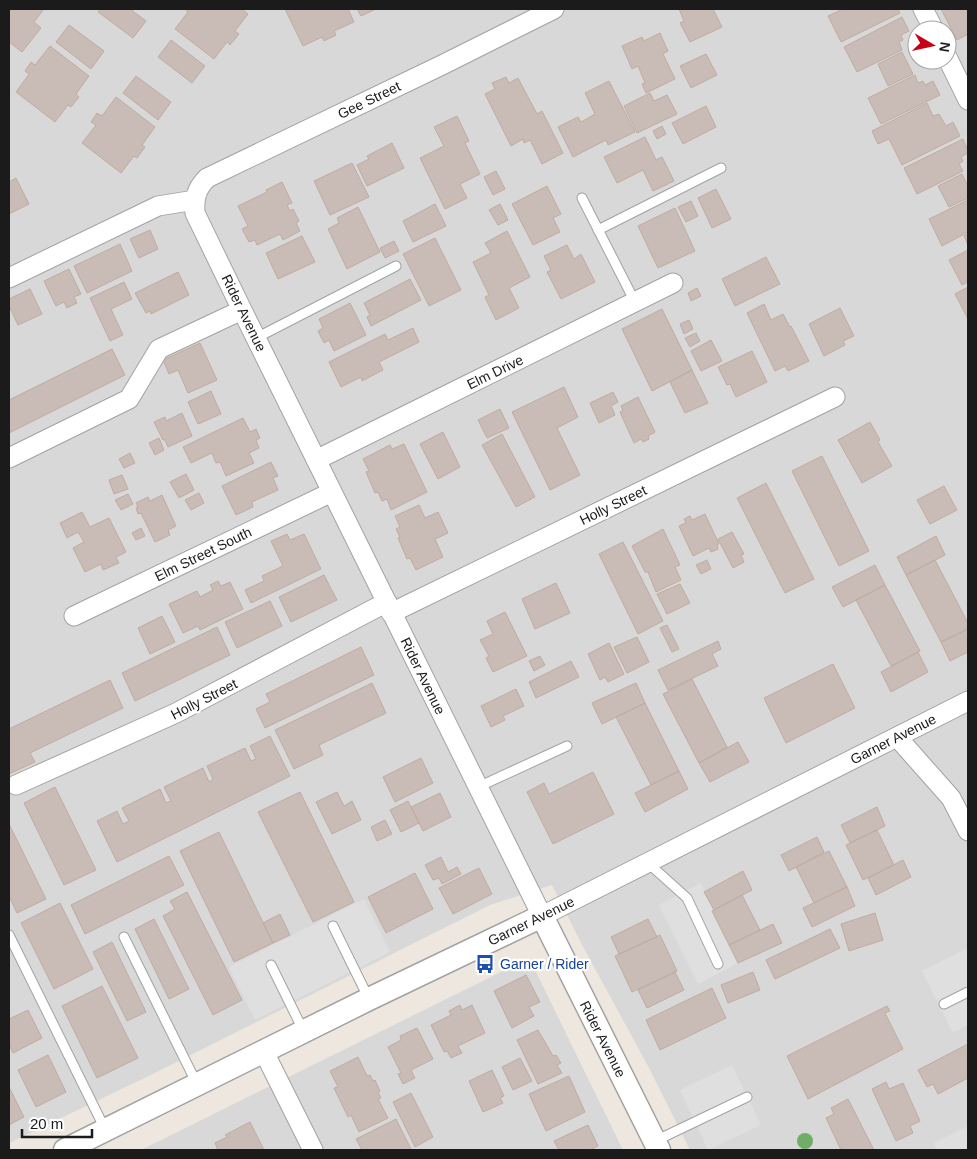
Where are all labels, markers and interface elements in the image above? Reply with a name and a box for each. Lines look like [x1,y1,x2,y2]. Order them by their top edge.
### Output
north arrow [907,20,957,70]
text: N [936,41,954,53]
street label: Gee Street [335,78,403,122]
street label: Rider Avenue [218,272,270,354]
street label: Elm Drive [464,351,526,392]
street label: Holly Street [577,482,649,528]
street label: Elm Street South [152,524,254,584]
street label: Rider Avenue [397,635,449,717]
street label: Holly Street [168,675,240,723]
street label: Garner Avenue [848,710,939,767]
street label: Garner Avenue [485,893,577,949]
bus stop icon: Garner / Rider [474,953,496,975]
place label: Garner / Rider [500,956,589,972]
street label: Rider Avenue [577,998,629,1080]
scale bar [22,1106,92,1138]
text: 20 m [30,1115,63,1132]

